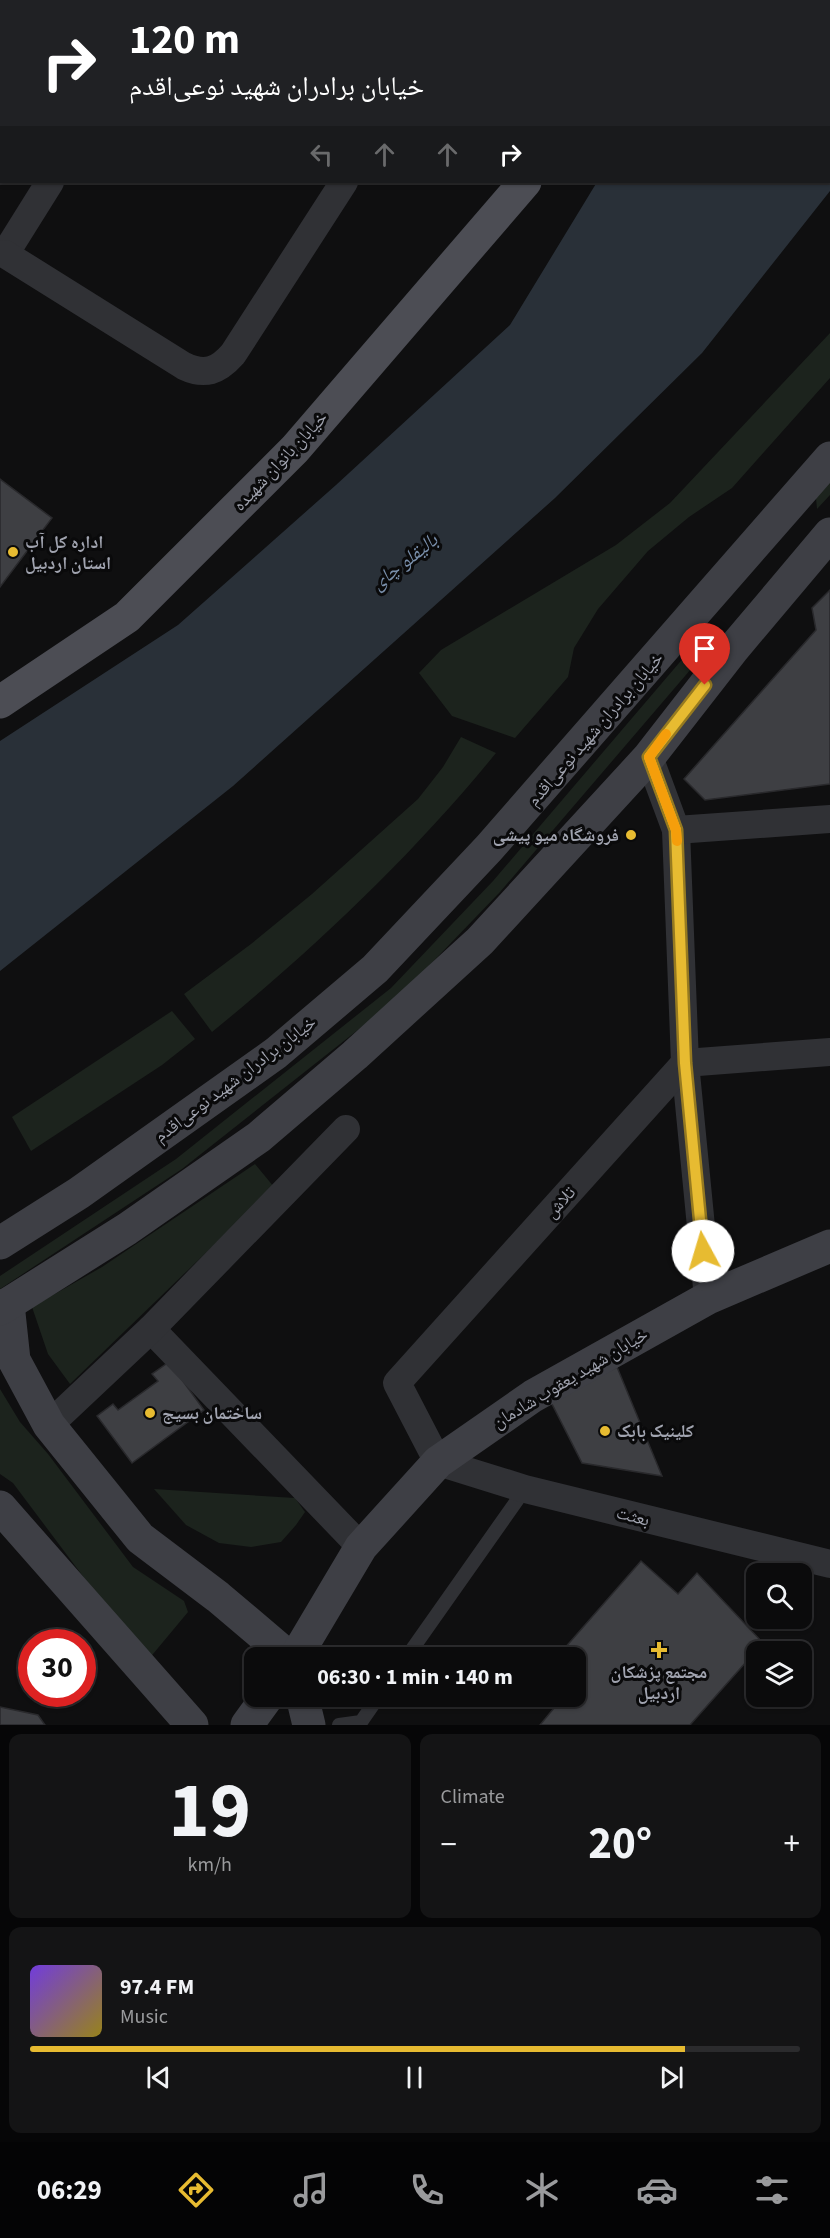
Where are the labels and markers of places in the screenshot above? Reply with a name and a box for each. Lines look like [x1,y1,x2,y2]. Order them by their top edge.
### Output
place label: اداره کل آب استان اردبیل [25,530,111,576]
marker: اداره کل آب استان اردبیل [6,545,20,559]
pin [679,623,730,685]
place label: فروشگاه میو پیشی [493,823,619,848]
marker: فروشگاه میو پیشی [624,828,638,842]
place label: ساختمان بسیج [162,1401,262,1426]
marker: ساختمان بسیج [143,1406,157,1420]
place label: کلینیک بابک [617,1419,694,1444]
marker: کلینیک بابک [598,1424,612,1438]
marker: مجتمع پزشکان اردبیل [650,1641,668,1659]
place label: مجتمع پزشکان اردبیل [611,1660,707,1706]

